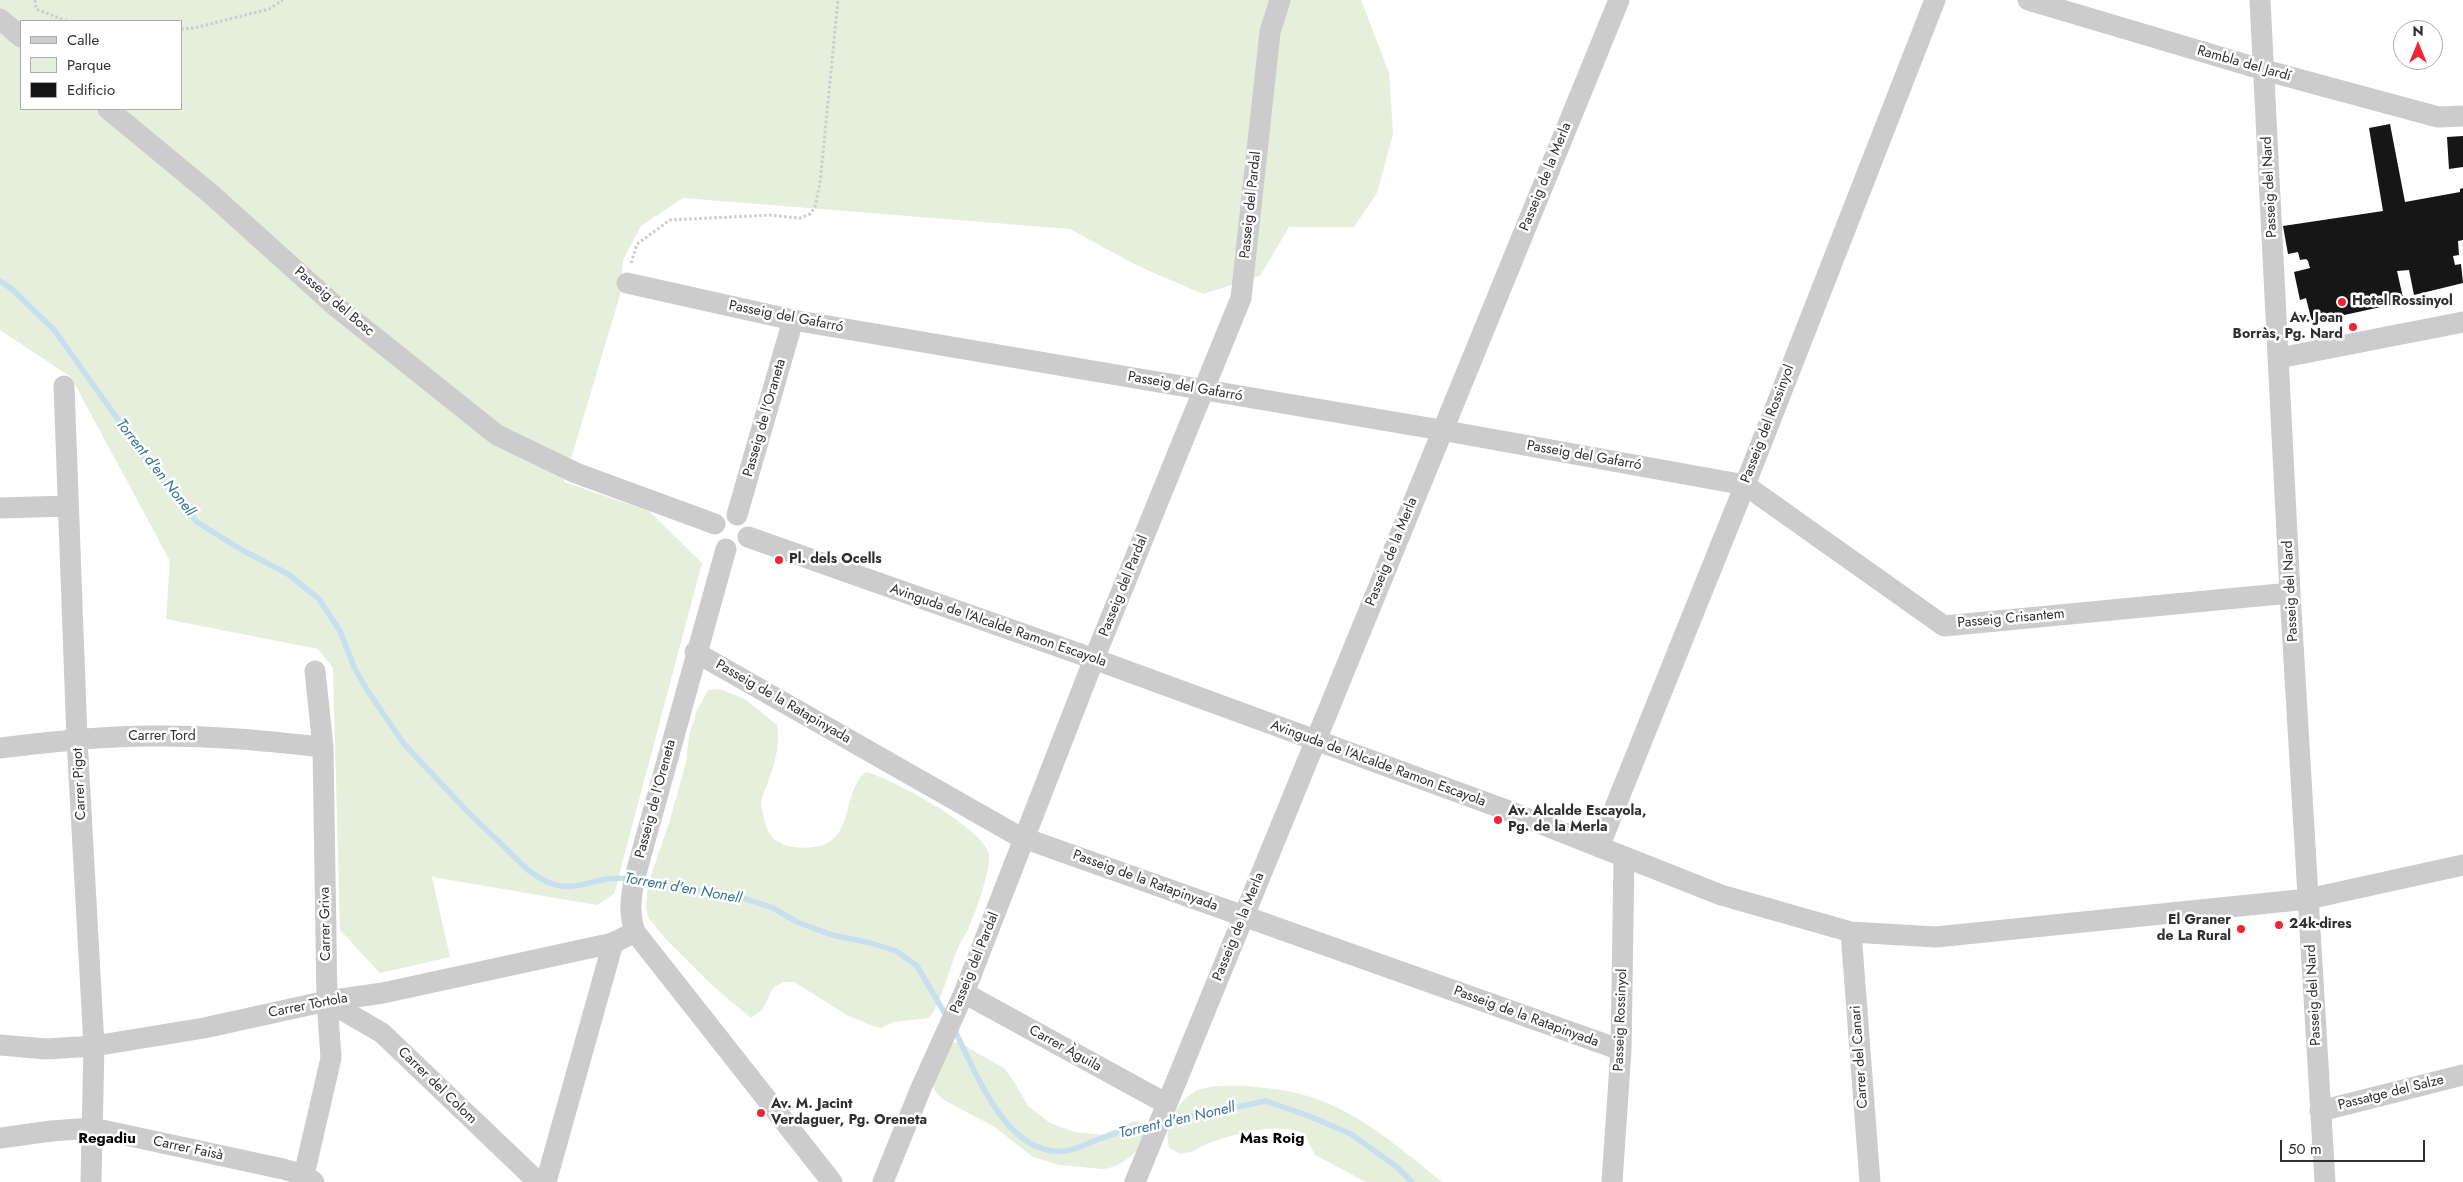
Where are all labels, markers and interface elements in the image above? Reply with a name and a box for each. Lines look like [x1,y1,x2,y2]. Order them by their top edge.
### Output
legend [20,20,182,110]
north arrow [2393,20,2443,70]
text: N [2412,21,2424,41]
text: Calle [67,29,99,51]
street label: Rambla del Jardí [2195,43,2293,85]
text: Parque [67,54,111,76]
text: Edificio [67,79,115,101]
street label: Passeig de la Merla [1517,120,1575,234]
street label: Passeig del Nard [2259,136,2281,238]
street label: Passeig del Pardal [1237,151,1265,259]
street label: Passeig del Bosc [291,264,377,340]
place label: Hotel Rossinyol [2352,294,2453,310]
marker: Hotel Rossinyol [2336,296,2348,308]
street label: Passeig del Gafarró [727,298,845,336]
place label: Av. Joan Borràs, Pg. Nard [2233,311,2343,344]
marker: Av. Joan Borràs, Pg. Nard [2347,321,2359,333]
street label: Passeig de l'Oraneta [740,357,790,479]
street label: Passeig del Rossinyol [1738,362,1798,486]
street label: Passeig del Gafarró [1126,369,1244,405]
water label: Torrent d'en Nonell [111,416,199,520]
street label: Passeig del Gafarró [1525,438,1643,474]
street label: Passeig de la Merla [1363,495,1421,609]
street label: Passeig del Pardal [1096,533,1152,639]
street label: Passeig del Nard [2280,540,2302,642]
place label: Pl. dels Ocells [789,552,882,568]
marker: Pl. dels Ocells [773,554,785,566]
street label: Avinguda de l'Alcalde Ramon Escayola [888,581,1108,671]
street label: Passeig Crisantem [1957,606,2065,632]
street label: Passeig de la Ratapinyada [713,656,853,748]
street label: Avinguda de l'Alcalde Ramon Escayola [1268,717,1488,811]
street label: Carrer Tord [128,729,196,745]
street label: Passeig de l'Oreneta [632,738,680,860]
street label: Carrer Pigot [70,747,90,821]
place label: Av. Alcalde Escayola, Pg. de la Merla [1508,804,1646,836]
marker: Av. Alcalde Escayola, Pg. de la Merla [1492,814,1504,826]
street label: Passeig de la Ratapinyada [1070,847,1220,915]
water label: Torrent d'en Nonell [623,870,743,908]
street label: Passeig de la Merla [1210,870,1268,984]
street label: Carrer Griva [317,887,335,961]
street label: Passeig del Pardal [947,910,1003,1016]
place label: El Graner de La Rural [2157,913,2231,946]
place label: 24k-dires [2289,917,2352,933]
marker: 24k-dires [2273,919,2285,931]
marker: El Graner de La Rural [2235,923,2247,935]
street label: Passeig del Nard [2303,944,2325,1046]
street label: Passeig Rossinyol [1611,968,1631,1072]
street label: Passeig de la Ratapinyada [1451,983,1601,1051]
street label: Carrer Tòrtola [267,990,349,1022]
street label: Carrer del Canari [1848,1005,1872,1109]
street label: Carrer Àguila [1026,1022,1104,1076]
street label: Carrer del Colom [394,1044,480,1128]
street label: Passatge del Salze [2336,1072,2446,1114]
place label: Av. M. Jacint Verdaguer, Pg. Oreneta [771,1097,927,1130]
water label: Torrent d'en Nonell [1117,1099,1237,1143]
marker: Av. M. Jacint Verdaguer, Pg. Oreneta [755,1107,767,1119]
district label: Regadiu [78,1130,136,1148]
district label: Mas Roig [1240,1130,1304,1148]
scale bar [2283,1130,2428,1162]
street label: Carrer Faisà [151,1133,225,1165]
text: 50 m [2288,1138,2322,1160]

